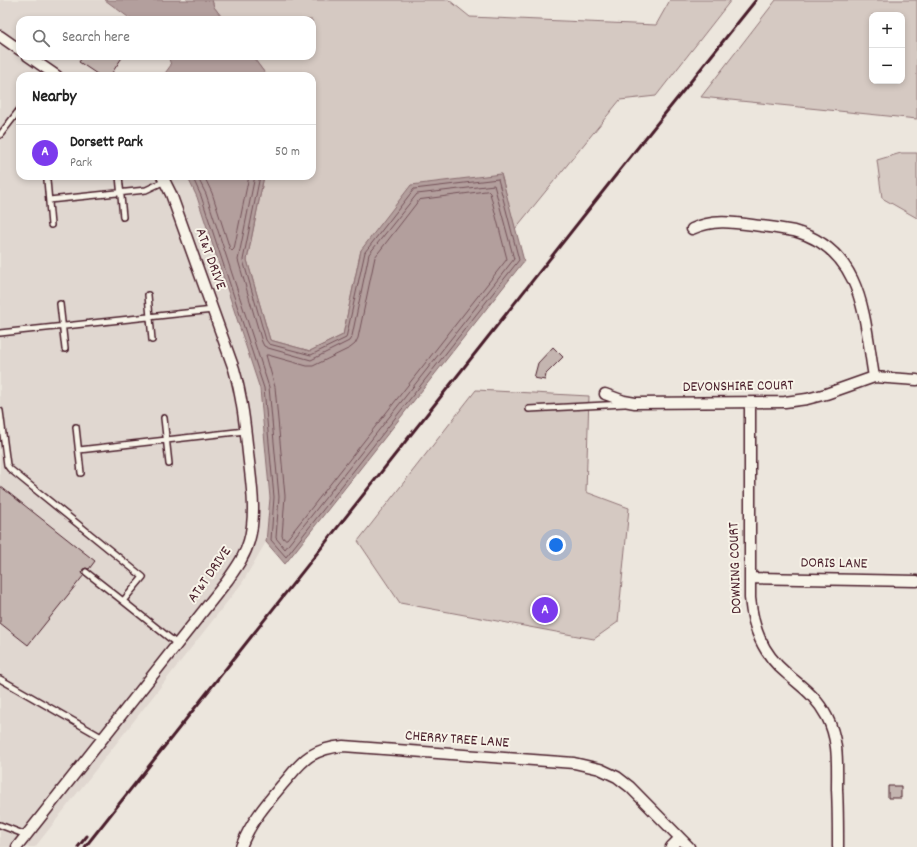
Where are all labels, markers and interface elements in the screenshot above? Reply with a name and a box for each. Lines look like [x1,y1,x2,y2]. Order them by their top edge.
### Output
map controls [869,12,905,84]
button: + [869,12,905,48]
search box [16,16,316,60]
icon: search [30,27,52,49]
text: Search here [62,27,130,49]
button: − [869,48,905,84]
text: Nearby [32,86,76,110]
text: Dorsett Park [70,132,143,154]
text: A [41,143,49,162]
text: 50 m [275,143,300,162]
text: Park [70,154,92,173]
street label: AT&T DRIVE [189,225,231,293]
street label: DEVONSHIRE COURT [682,375,794,399]
street label: DOWNING COURT [723,522,749,614]
your location [546,535,566,555]
street label: AT&T DRIVE [183,542,237,608]
street label: DORIS LANE [800,552,868,576]
pin: A [532,595,558,625]
street label: CHERRY TREE LANE [404,725,510,755]

